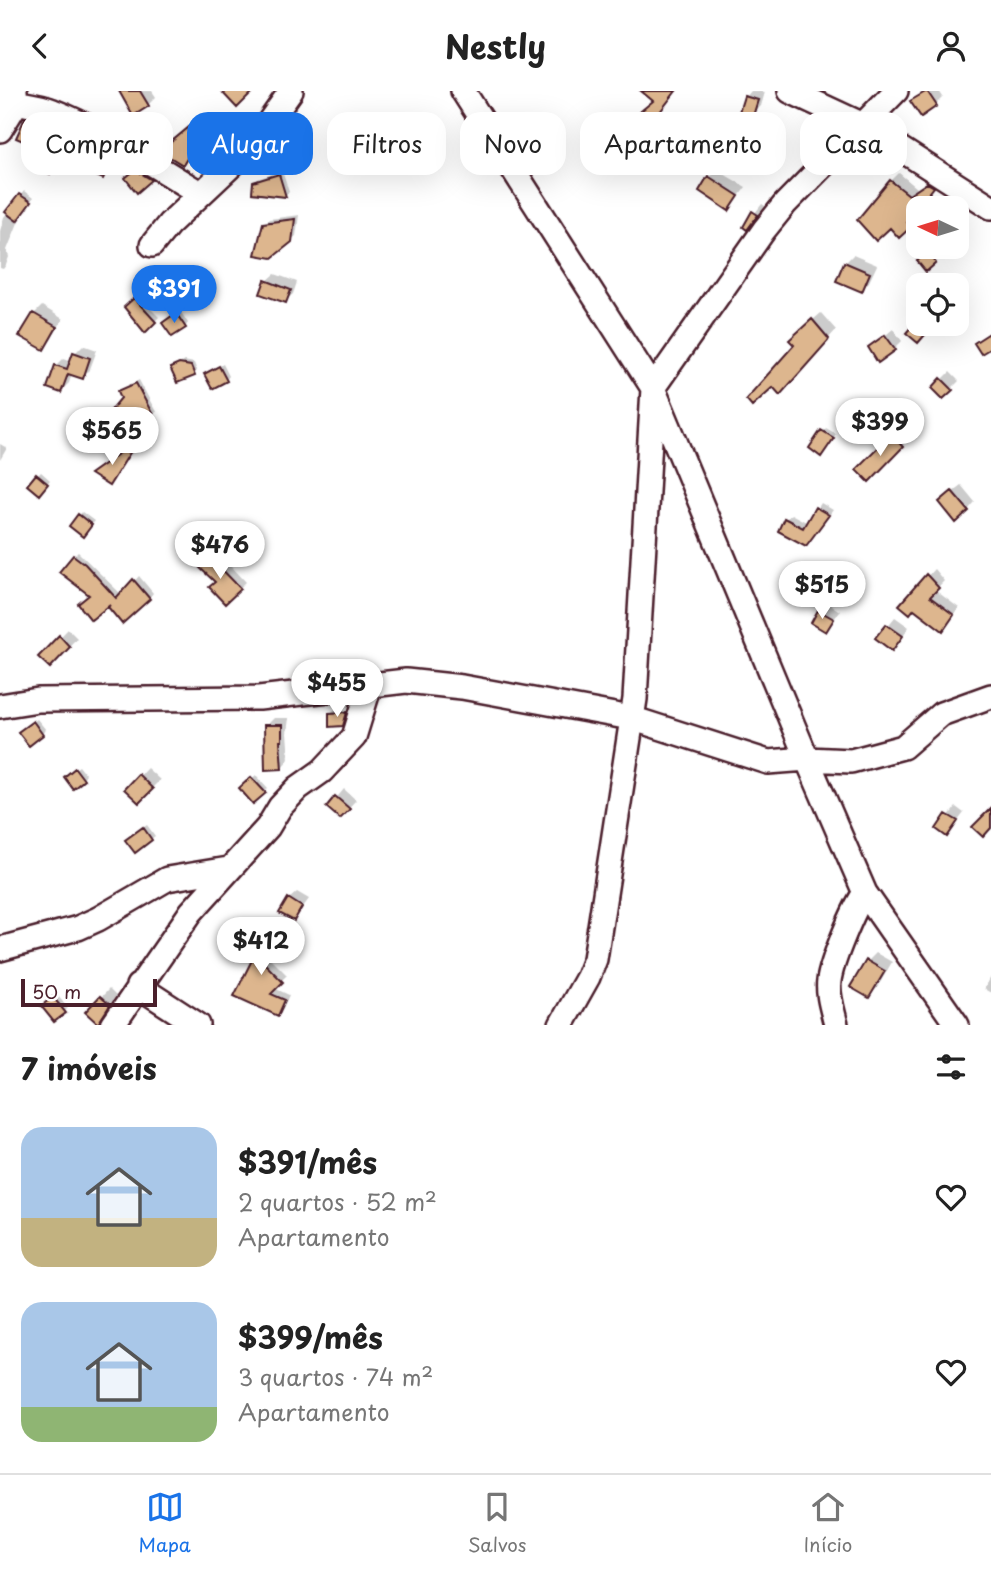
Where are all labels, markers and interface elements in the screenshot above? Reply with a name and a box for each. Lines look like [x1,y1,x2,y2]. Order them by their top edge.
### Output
text: Nestly [445,22,546,70]
icon: back [21,27,59,65]
icon: person [932,27,970,65]
chip: Comprar [21,112,173,175]
chip: Alugar [187,112,313,175]
chip: Filtros [327,112,446,175]
chip: Novo [460,112,566,175]
chip: Apartamento [580,112,786,175]
chip: Casa [800,112,907,175]
north arrow [906,196,970,259]
map controls [906,196,969,336]
pin: $391 [133,265,215,325]
text: $391 [148,270,200,305]
button: locate [906,273,969,336]
pin: $399 [839,399,921,458]
text: $399 [851,403,909,438]
pin: $565 [71,407,153,467]
text: $565 [82,412,142,447]
pin: $476 [179,521,261,581]
text: $476 [191,526,249,561]
pin: $515 [781,561,863,621]
text: $515 [795,566,849,601]
pin: $455 [296,659,378,719]
text: $455 [307,664,367,699]
pin: $412 [220,917,302,977]
text: $412 [233,922,289,957]
scale bar [21,976,158,1008]
text: 50 m [32,977,81,1005]
text: 7 imóveis [21,1045,157,1090]
icon: filters [932,1048,970,1086]
text: $391/mês [238,1139,377,1184]
icon: home [77,1155,161,1239]
icon: heart [932,1178,970,1216]
text: 2 quartos · 52 m² [238,1184,437,1219]
text: Apartamento [238,1219,390,1254]
text: $399/mês [238,1314,383,1359]
icon: home [77,1330,161,1414]
icon: heart [932,1353,970,1391]
text: 3 quartos · 74 m² [238,1359,433,1394]
text: Apartamento [238,1394,390,1429]
tab: Mapa [139,1488,191,1558]
tab: Salvos [468,1488,527,1558]
tab: Início [804,1488,852,1558]

